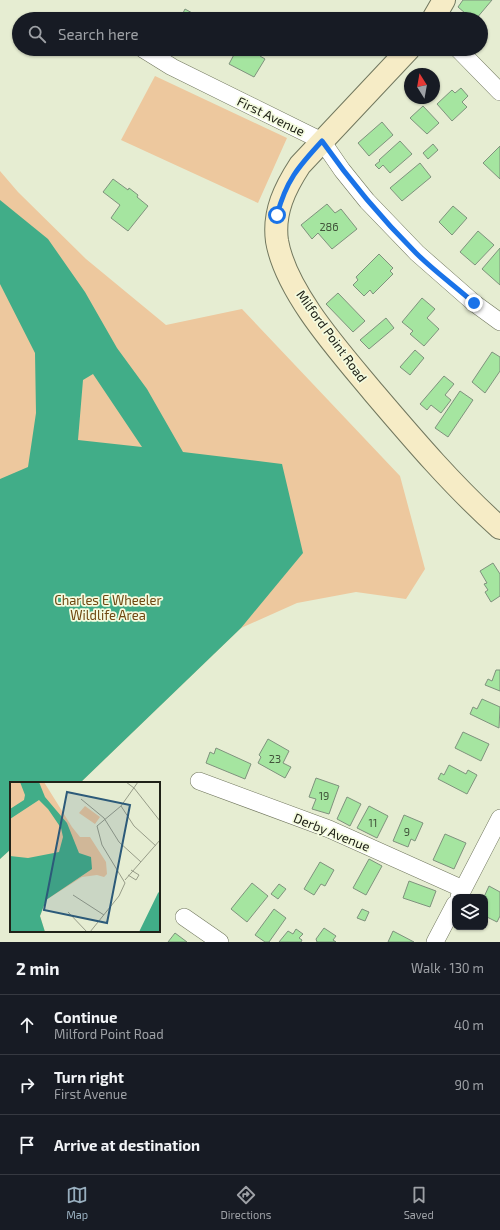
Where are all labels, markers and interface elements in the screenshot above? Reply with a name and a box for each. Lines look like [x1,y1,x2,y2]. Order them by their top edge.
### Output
search box [12,12,488,56]
icon: search [26,23,48,45]
text: Search here [58,25,139,43]
north arrow [404,68,440,104]
street label: First Avenue [235,93,307,139]
route start [268,206,286,224]
house number: 286 [319,220,339,233]
street label: Milford Point Road [293,287,371,385]
route end [465,294,483,312]
park label: Charles E Wheeler Wildlife Area [54,592,162,623]
house number: 23 [269,752,281,765]
inset map [10,782,160,932]
house number: 19 [319,789,329,802]
street label: Derby Avenue [291,809,373,855]
house number: 11 [369,816,377,829]
house number: 9 [404,825,410,838]
map controls [452,894,488,930]
button: layers [452,894,488,930]
text: 2 min [16,958,59,978]
text: Walk · 130 m [411,960,484,976]
text: Continue [54,1008,117,1026]
icon: ahead [16,1014,38,1036]
text: 40 m [454,1017,484,1033]
text: Milford Point Road [54,1026,164,1042]
text: Turn right [54,1068,124,1086]
icon: right [16,1074,38,1096]
text: 90 m [454,1077,484,1093]
text: First Avenue [54,1086,127,1102]
icon: arrive [16,1134,38,1156]
text: Arrive at destination [54,1136,200,1154]
tab: Map [66,1184,88,1221]
tab: Directions [221,1184,271,1221]
tab: Saved [404,1184,434,1221]

